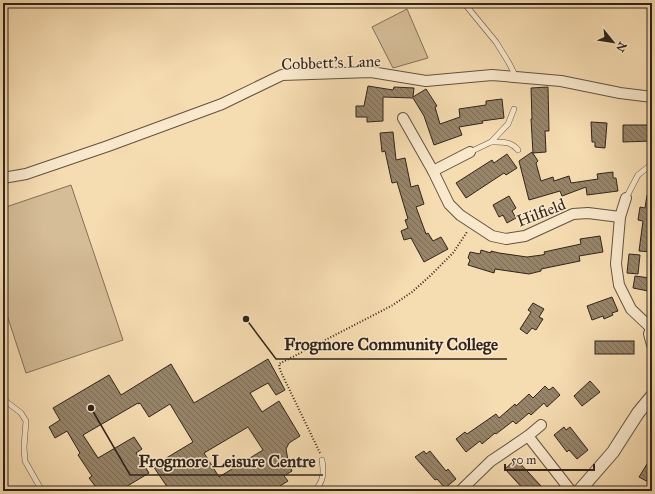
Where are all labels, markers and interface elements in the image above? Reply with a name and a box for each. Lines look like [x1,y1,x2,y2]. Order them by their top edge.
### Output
north arrow [593,22,633,62]
text: N [613,39,629,55]
street label: Cobbett's Lane [281,51,381,74]
street label: Hilfield [514,194,568,230]
callout: Frogmore Community College [276,330,507,359]
text: Frogmore Community College [284,334,498,355]
callout: Frogmore Leisure Centre [130,446,323,475]
scale bar [505,446,594,472]
text: Frogmore Leisure Centre [138,451,316,472]
text: 50 m [511,453,536,467]

